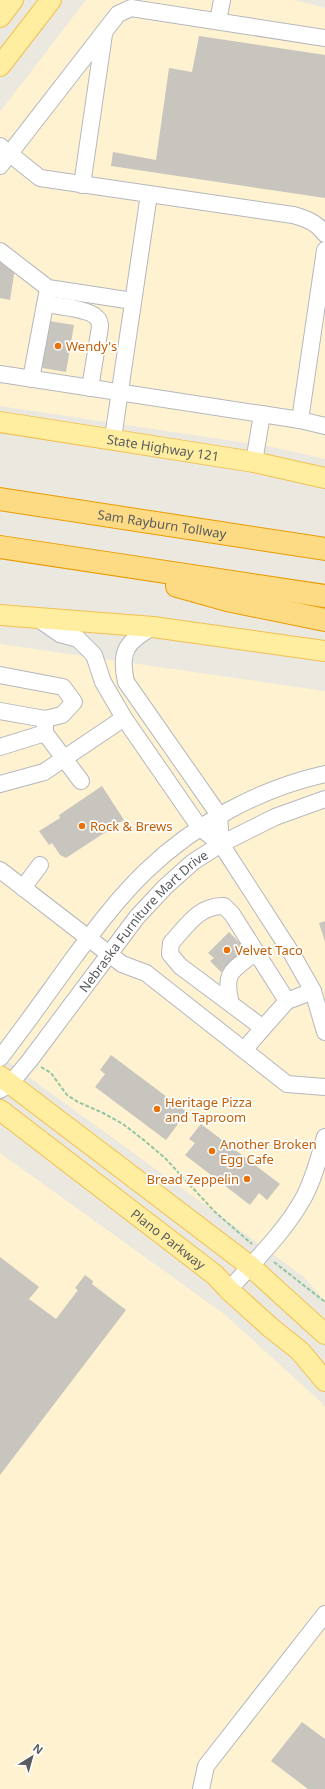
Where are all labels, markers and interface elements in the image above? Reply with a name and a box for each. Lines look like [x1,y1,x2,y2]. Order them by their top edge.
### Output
place label: Wendy's [66,337,117,355]
marker: Wendy's [53,341,63,351]
street label: State Highway 121 [106,430,220,465]
street label: Sam Rayburn Tollway [97,505,228,543]
place label: Rock & Brews [90,817,173,835]
marker: Rock & Brews [77,821,87,831]
street label: Nebraska Furniture Mart Drive [75,846,211,996]
place label: Velvet Taco [235,941,303,959]
marker: Velvet Taco [222,945,232,955]
place label: Heritage Pizza and Taproom [165,1093,252,1126]
marker: Heritage Pizza and Taproom [152,1104,162,1114]
place label: Another Broken Egg Cafe [220,1135,317,1168]
marker: Another Broken Egg Cafe [207,1146,217,1156]
place label: Bread Zeppelin [147,1170,239,1188]
marker: Bread Zeppelin [242,1174,252,1184]
street label: Plano Parkway [127,1205,209,1274]
north arrow [12,1737,52,1777]
text: N [30,1740,46,1757]

